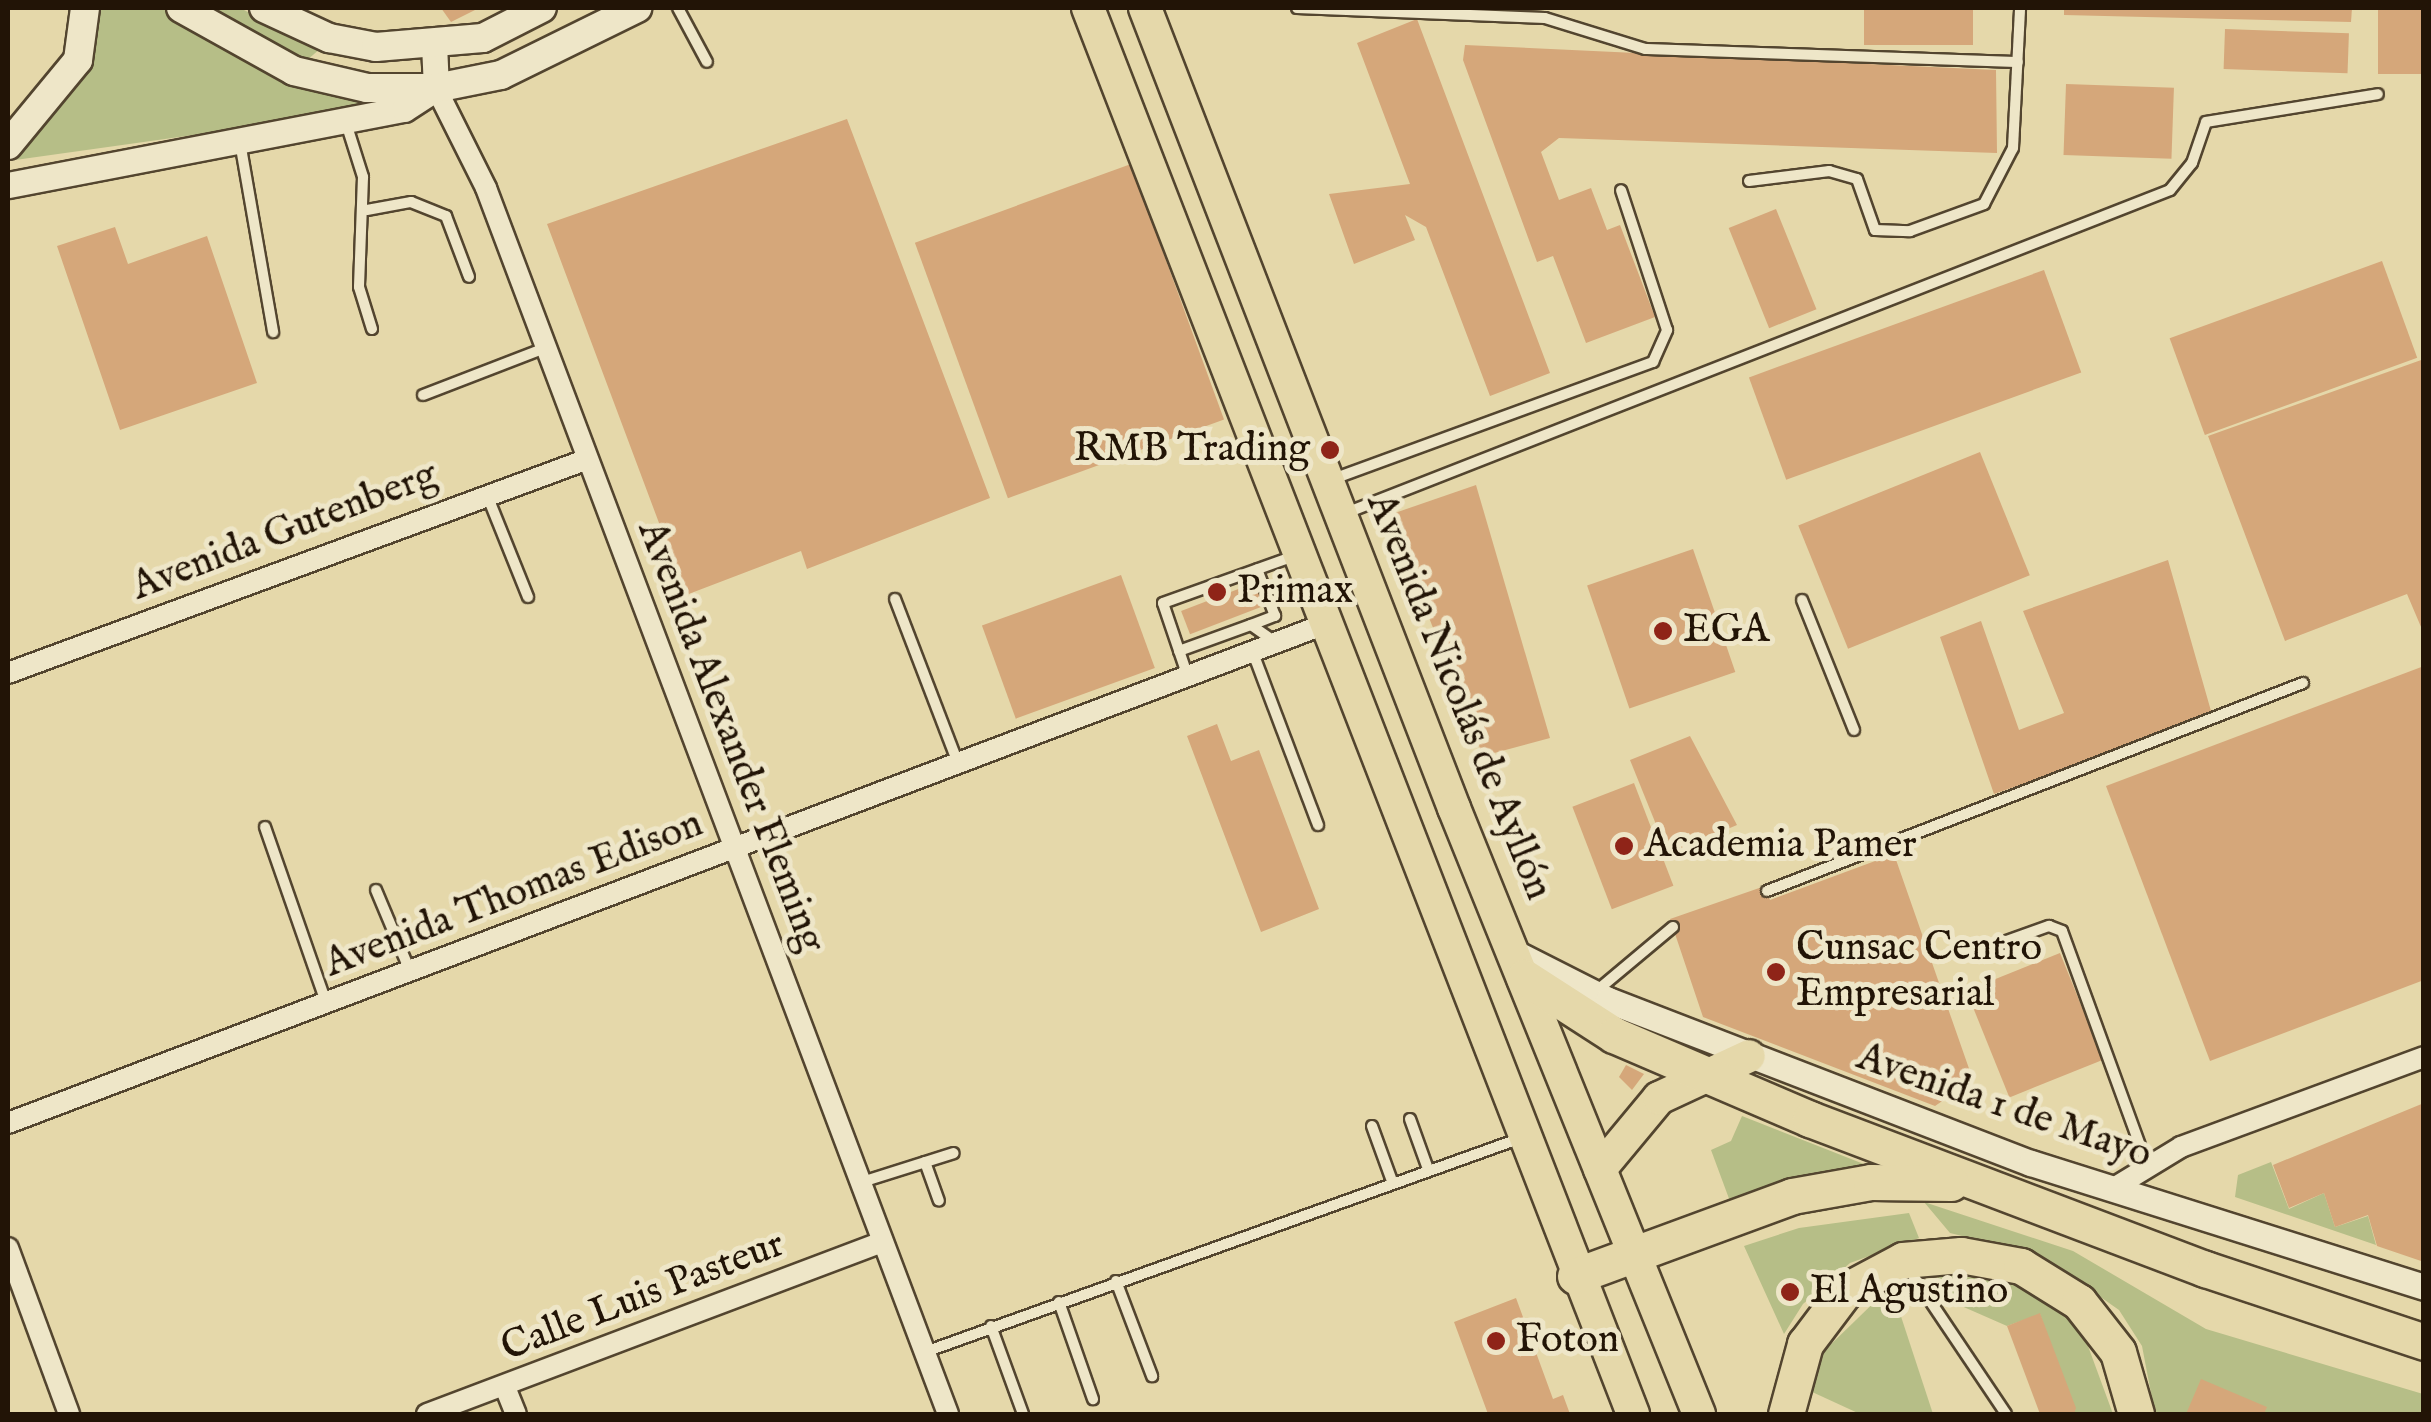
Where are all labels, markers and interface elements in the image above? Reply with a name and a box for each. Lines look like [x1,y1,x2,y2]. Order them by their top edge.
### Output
place label: RMB Trading [1074,426,1310,474]
marker: RMB Trading [1319,439,1341,461]
street label: Avenida Gutenberg [126,452,444,612]
street label: Avenida Nicolás de Ayllón [1354,487,1562,907]
street label: Avenida Alexander Fleming [626,515,834,959]
place label: Primax [1237,568,1353,616]
marker: Primax [1206,581,1228,603]
place label: EGA [1683,607,1769,655]
marker: EGA [1652,620,1674,642]
street label: Avenida Thomas Edison [318,801,710,989]
place label: Academia Pamer [1644,822,1917,870]
marker: Academia Pamer [1613,835,1635,857]
place label: Cunsac Centro Empresarial [1796,925,2042,1019]
marker: Cunsac Centro Empresarial [1765,961,1787,983]
street label: Avenida 1 de Mayo [1850,1034,2158,1180]
street label: Calle Luis Pasteur [495,1221,791,1373]
place label: El Agustino [1810,1268,2008,1316]
marker: El Agustino [1779,1281,1801,1303]
place label: Foton [1516,1317,1619,1365]
marker: Foton [1485,1330,1507,1352]

